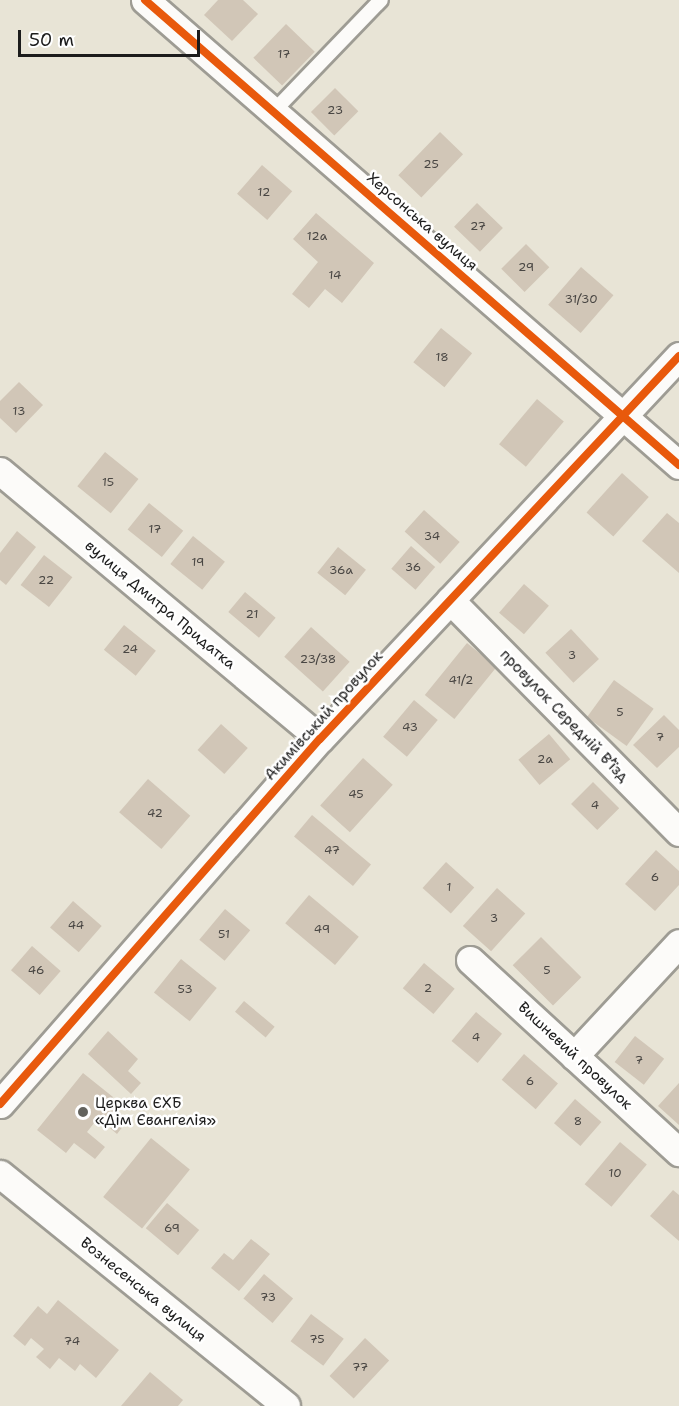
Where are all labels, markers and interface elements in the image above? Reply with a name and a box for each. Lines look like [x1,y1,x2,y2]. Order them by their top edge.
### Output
scale bar [21,18,202,56]
text: 50 m [29,28,74,52]
house number: 17 [278,48,290,62]
house number: 23 [327,104,343,118]
house number: 25 [423,158,439,172]
street label: Херсонська вулиця [363,169,481,275]
house number: 12 [258,186,270,200]
house number: 27 [470,220,486,234]
house number: 12а [307,230,327,244]
house number: 29 [518,261,534,275]
house number: 14 [329,269,341,283]
house number: 31/30 [564,293,598,307]
house number: 18 [435,351,449,365]
house number: 13 [13,405,25,419]
house number: 15 [102,476,114,490]
house number: 17 [149,523,161,537]
house number: 34 [424,530,440,544]
street label: вулиця Дмитра Придатка [81,537,239,673]
house number: 19 [192,556,204,570]
house number: 36 [405,561,421,575]
house number: 36а [329,564,353,578]
house number: 22 [38,574,54,588]
house number: 21 [246,608,258,622]
house number: 24 [122,643,138,657]
street label: провулок Середній Вʼїзд [496,646,632,786]
street label: Акимівський провулок [261,648,387,784]
house number: 3 [568,649,576,663]
house number: 23/38 [300,653,336,667]
house number: 41/2 [449,674,473,688]
house number: 5 [616,706,624,720]
house number: 43 [402,721,418,735]
house number: 7 [656,731,664,745]
house number: 2а [537,753,553,767]
house number: 45 [348,788,364,802]
house number: 4 [591,799,599,813]
house number: 42 [147,807,163,821]
house number: 47 [324,844,340,858]
house number: 6 [651,871,659,885]
house number: 1 [446,881,452,895]
house number: 3 [490,912,498,926]
house number: 44 [68,919,84,933]
house number: 49 [314,923,330,937]
house number: 51 [218,928,230,942]
house number: 46 [28,964,44,978]
house number: 5 [543,964,551,978]
house number: 2 [424,982,432,996]
house number: 53 [177,983,193,997]
street label: Вишневий провулок [514,998,636,1114]
house number: 4 [472,1031,480,1045]
house number: 7 [635,1054,643,1068]
house number: 6 [526,1075,534,1089]
place label: Церква ЄХБ «Дім Євангелія» [95,1094,216,1129]
marker: Церква ЄХБ «Дім Євангелія» [76,1105,90,1119]
house number: 8 [574,1115,582,1129]
house number: 10 [608,1167,622,1181]
house number: 69 [164,1222,180,1236]
street label: Вознесенська вулиця [77,1234,209,1346]
house number: 73 [260,1291,276,1305]
house number: 75 [309,1333,325,1347]
house number: 74 [64,1335,80,1349]
house number: 77 [352,1361,368,1375]

